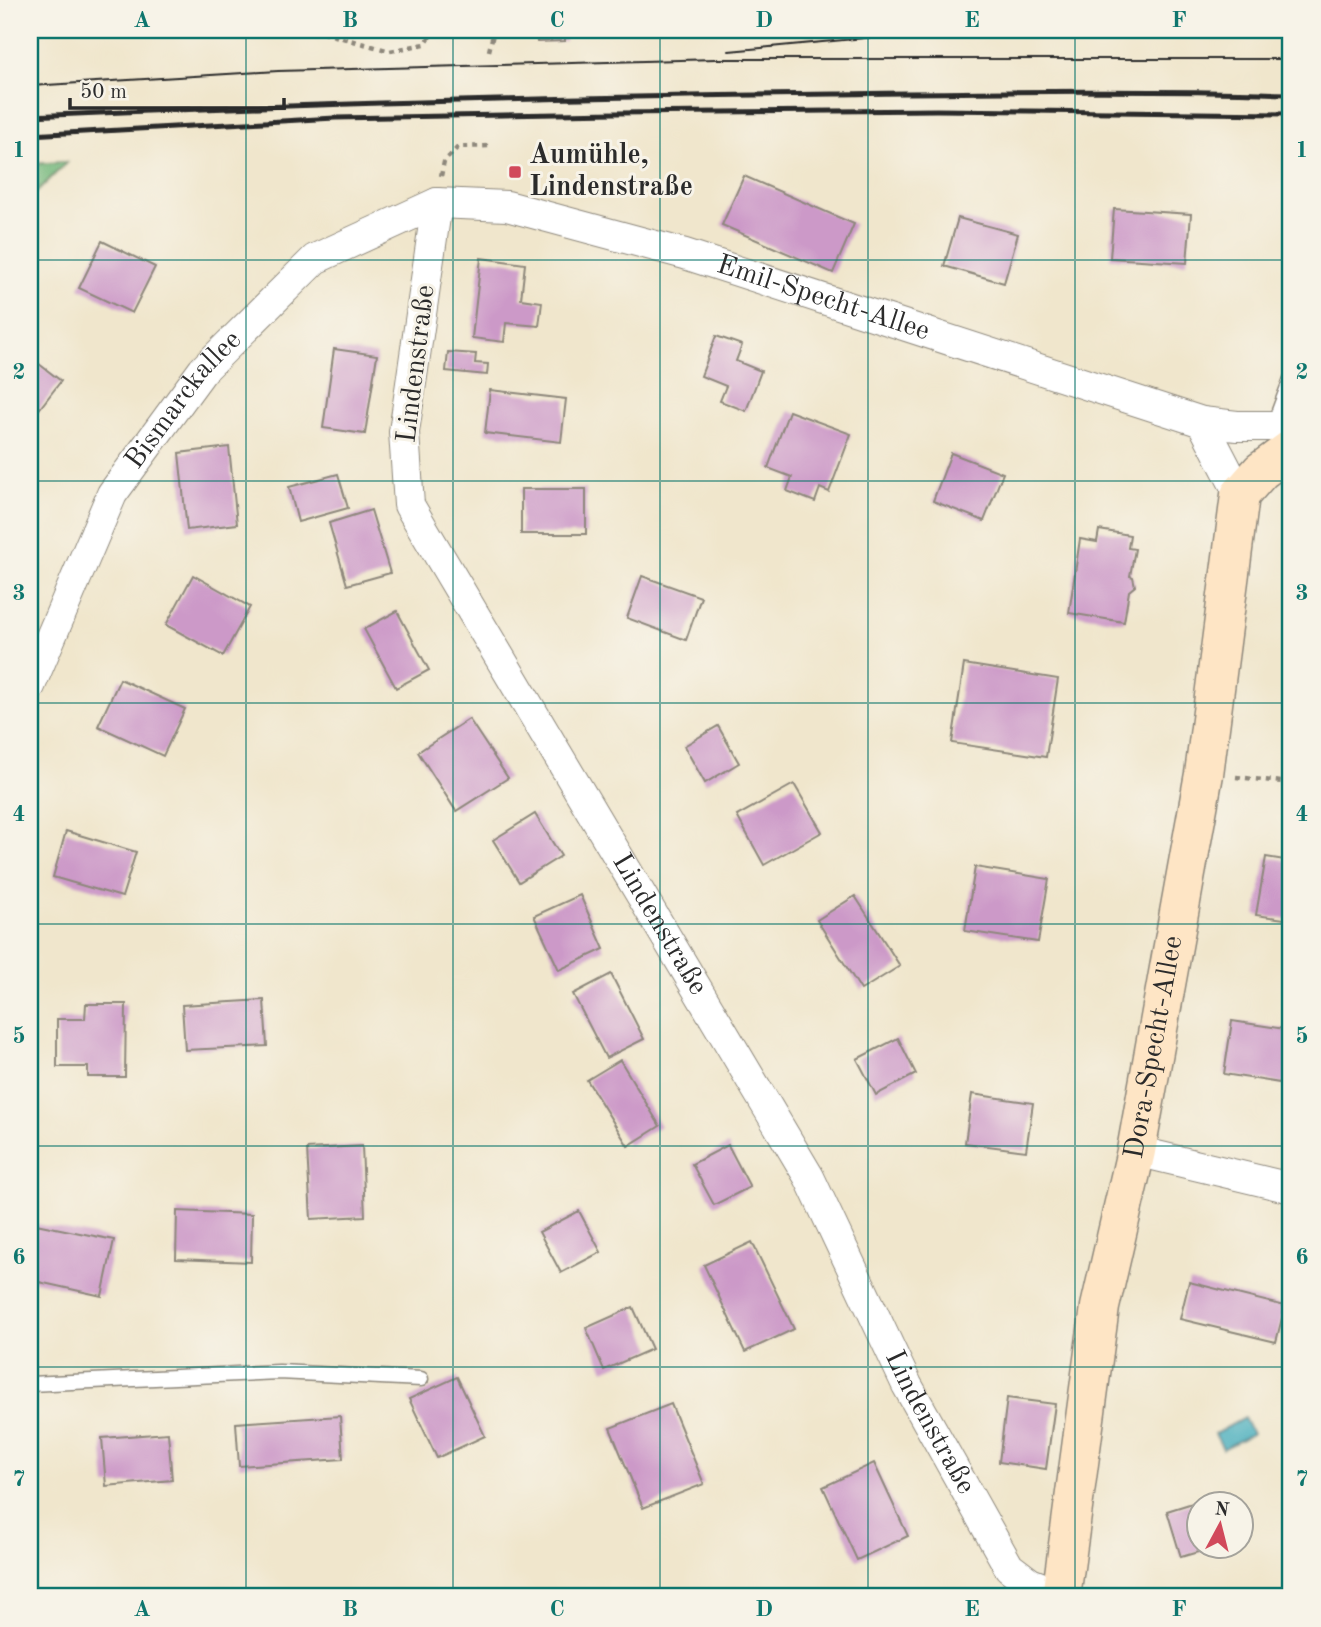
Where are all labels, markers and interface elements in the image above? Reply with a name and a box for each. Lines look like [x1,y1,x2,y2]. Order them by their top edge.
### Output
text: A [133,9,151,32]
text: B [342,9,358,32]
text: C [549,9,565,32]
text: D [755,9,773,32]
text: E [964,9,980,32]
text: F [1171,9,1187,32]
scale bar [70,66,284,110]
text: 50 m [80,82,127,103]
text: 1 [12,139,26,162]
text: 1 [1295,139,1309,162]
place label: Aumühle, Lindenstraße [529,142,693,202]
marker: Aumühle, Lindenstraße [507,164,523,180]
street label: Emil-Specht-Allee [713,251,933,346]
street label: Lindenstraße [393,283,441,445]
street label: Bismarckallee [121,326,247,475]
text: 2 [12,361,26,384]
text: 2 [1295,361,1309,384]
text: 3 [12,582,26,605]
text: 3 [1295,582,1309,605]
text: 4 [12,803,26,826]
text: 4 [1295,803,1309,826]
street label: Lindenstraße [606,849,712,1000]
street label: Dora-Specht-Allee [1121,934,1189,1161]
text: 5 [12,1025,26,1048]
text: 5 [1295,1025,1309,1048]
text: 6 [12,1246,26,1269]
text: 6 [1295,1246,1309,1269]
street label: Lindenstraße [879,1346,979,1499]
text: 7 [12,1468,26,1491]
text: 7 [1295,1468,1309,1491]
north arrow [1184,1490,1254,1560]
text: N [1213,1500,1231,1521]
text: A [133,1598,151,1621]
text: B [342,1598,358,1621]
text: C [549,1598,565,1621]
text: D [755,1598,773,1621]
text: E [964,1598,980,1621]
text: F [1171,1598,1187,1621]

